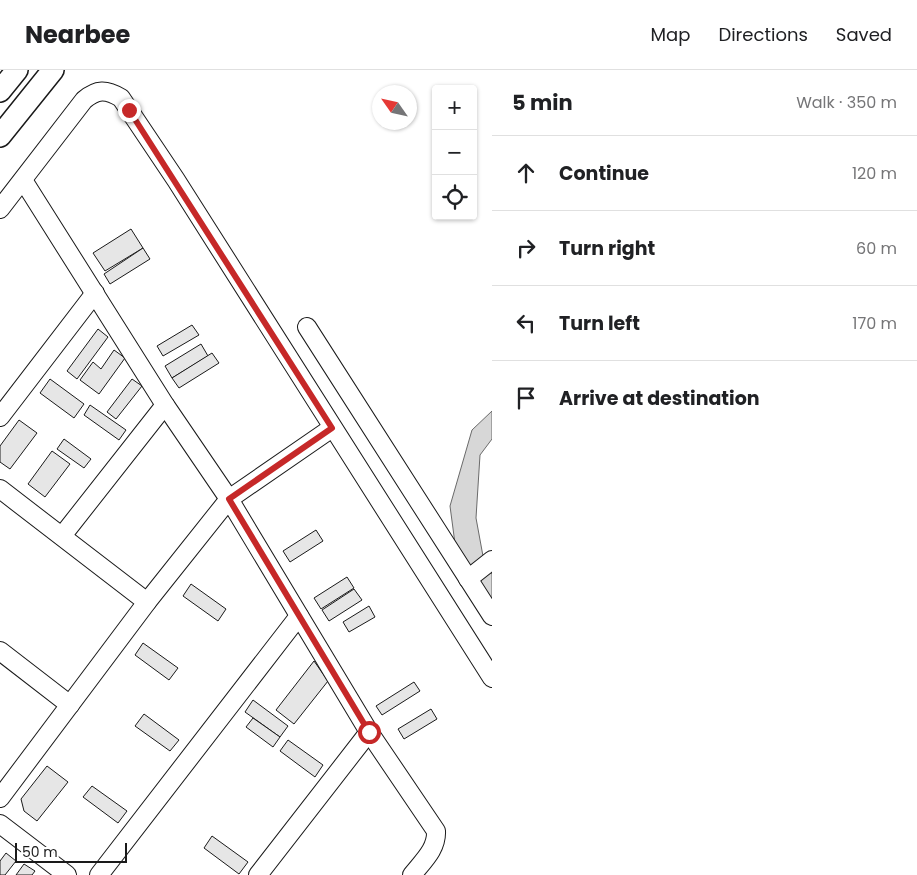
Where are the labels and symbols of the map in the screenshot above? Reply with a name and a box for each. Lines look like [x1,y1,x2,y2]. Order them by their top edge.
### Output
north arrow [372,85,417,130]
route end [118,99,141,122]
route start [358,721,381,744]
scale bar [15,840,128,863]

